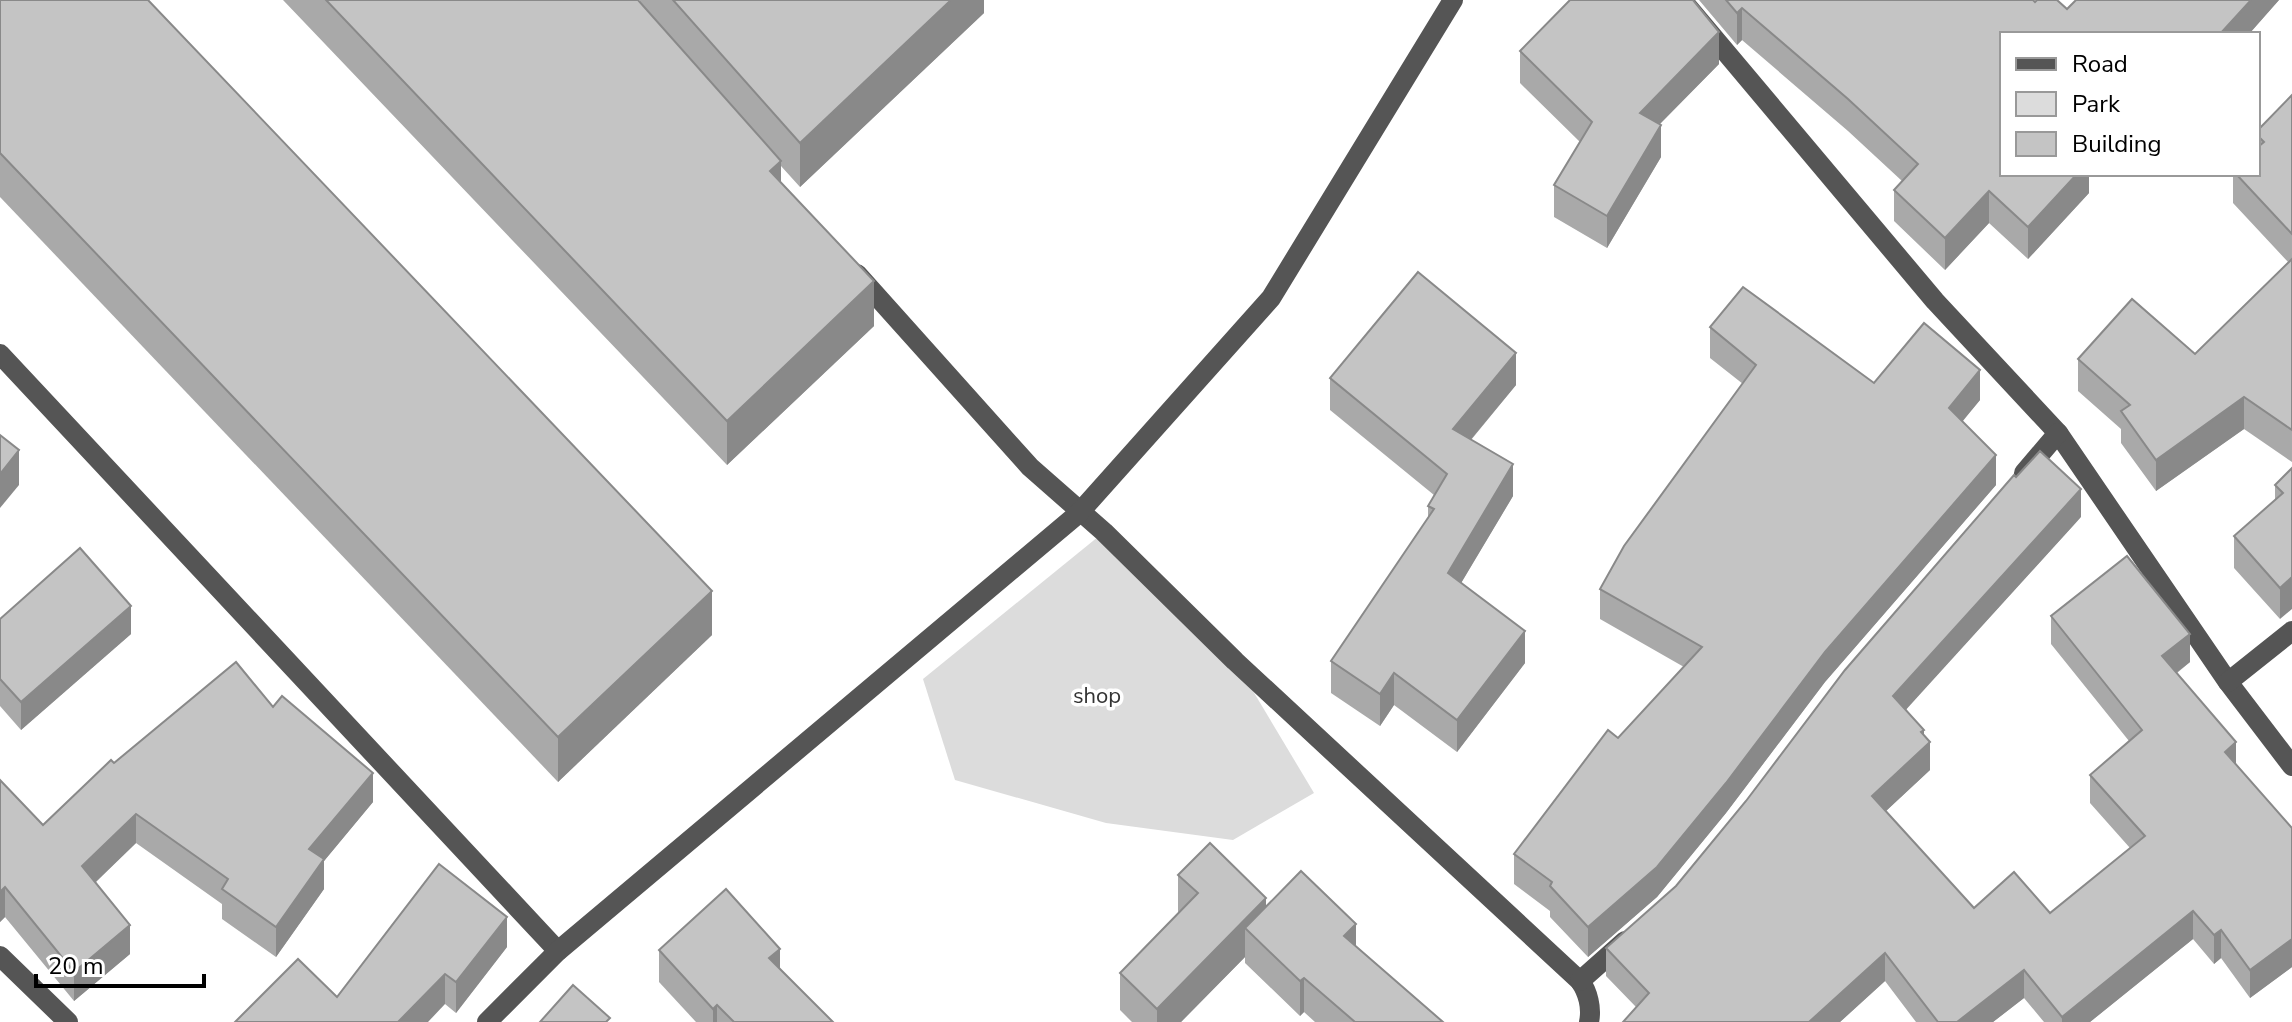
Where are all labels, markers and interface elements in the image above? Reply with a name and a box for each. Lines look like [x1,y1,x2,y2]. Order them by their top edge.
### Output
legend [2000,32,2260,176]
text: Road [2072,48,2128,80]
text: Park [2072,88,2121,120]
text: Building [2072,128,2162,160]
park label: shop [1073,681,1121,711]
scale bar [36,938,204,988]
text: 20 m [48,950,104,982]

